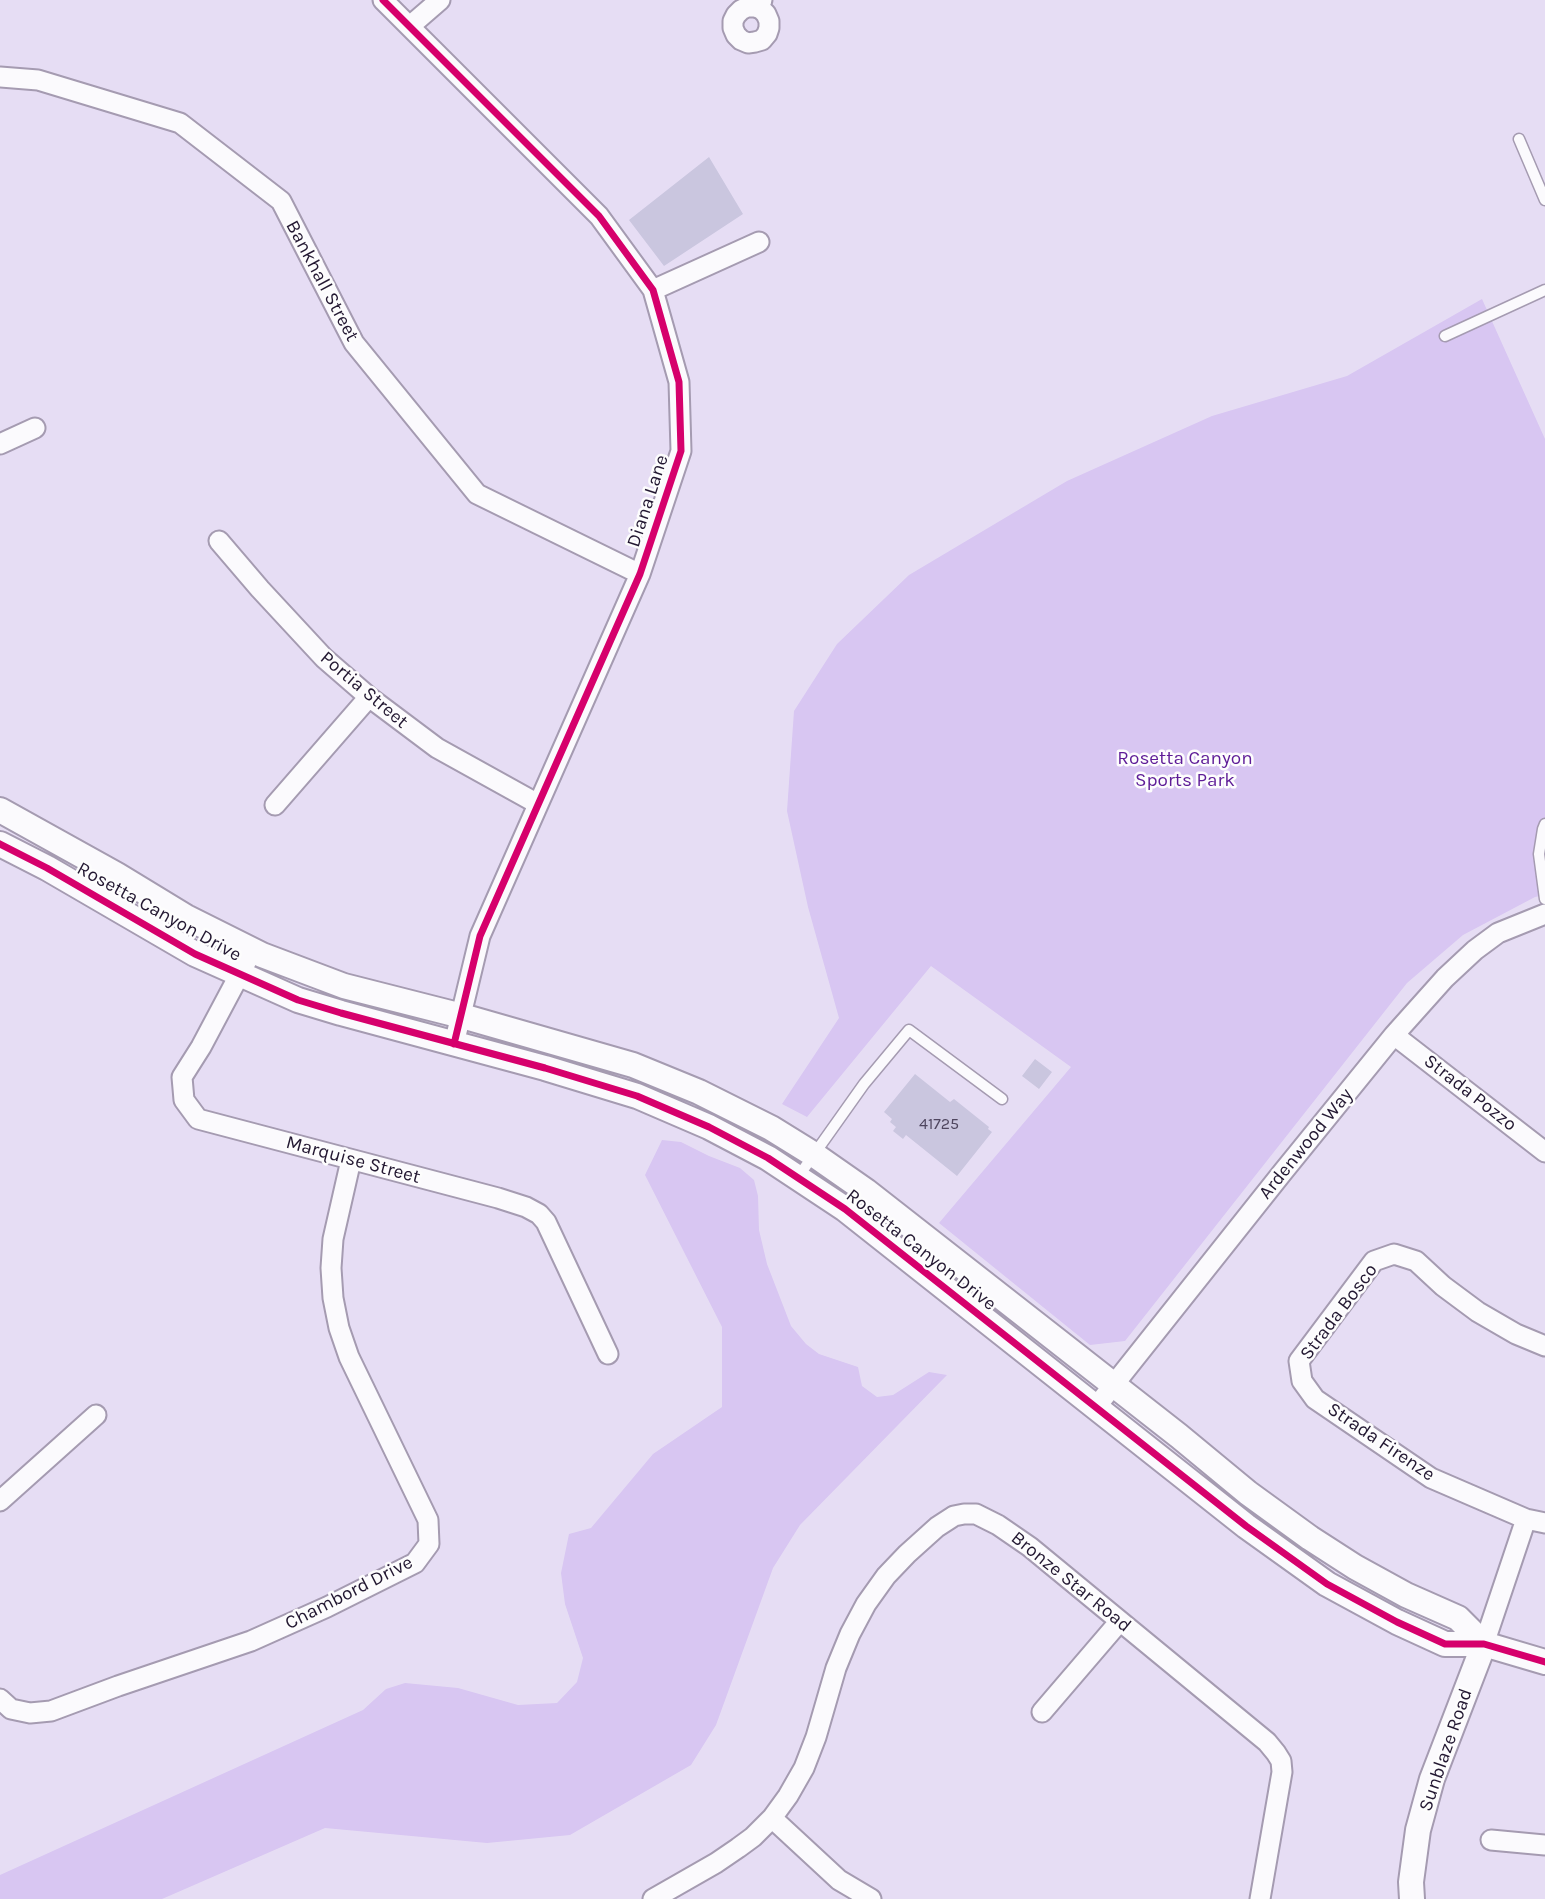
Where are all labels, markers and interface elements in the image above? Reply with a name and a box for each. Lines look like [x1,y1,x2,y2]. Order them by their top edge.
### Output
street label: Bankhall Street [281,217,363,345]
street label: Diana Lane [622,452,674,550]
street label: Portia Street [315,647,413,733]
park label: Rosetta Canyon Sports Park [1117,748,1253,792]
street label: Rosetta Canyon Drive [73,857,245,967]
street label: Strada Pozzo [1419,1050,1521,1136]
street label: Ardenwood Way [1254,1084,1358,1204]
house number: 41725 [919,1114,959,1134]
street label: Marquise Street [283,1131,423,1189]
street label: Rosetta Canyon Drive [841,1184,1001,1316]
street label: Strada Bosco [1295,1259,1383,1365]
street label: Strada Firenze [1323,1398,1439,1486]
street label: Bronze Star Road [1006,1527,1136,1637]
street label: Chambord Drive [281,1551,417,1635]
street label: Sunblaze Road [1414,1686,1478,1814]

